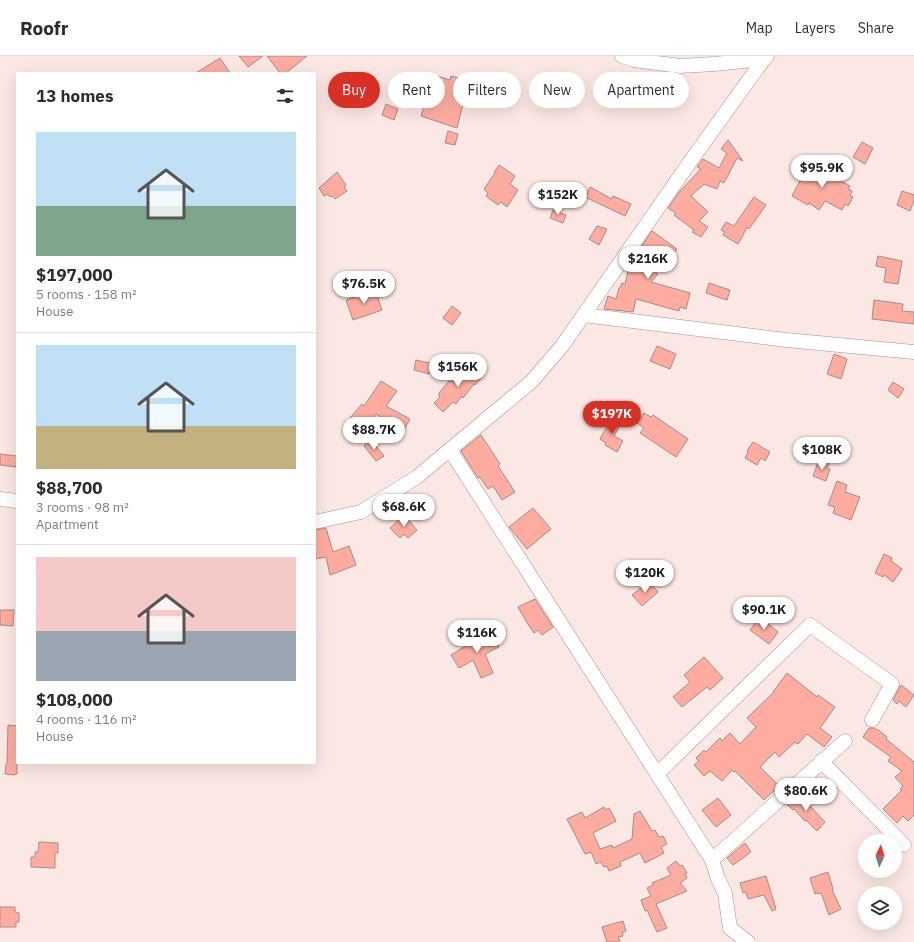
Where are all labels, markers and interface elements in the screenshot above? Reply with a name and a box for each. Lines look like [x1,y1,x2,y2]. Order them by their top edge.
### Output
text: Roofr [20,16,68,40]
text: Map [746,19,773,37]
text: Layers [795,19,836,37]
text: Share [858,19,894,37]
chip: Buy [328,72,380,108]
chip: Rent [388,72,445,108]
chip: Filters [453,72,521,108]
chip: New [529,72,585,108]
chip: Apartment [593,72,689,108]
text: 13 homes [36,85,113,107]
icon: filters [274,85,296,107]
pin: $95.9K [789,155,855,189]
icon: home [130,158,202,230]
text: $95.9K [800,159,844,176]
pin: $152K [530,182,586,216]
text: $152K [538,186,578,203]
pin: $216K [620,246,676,280]
text: $216K [628,250,668,267]
text: $197,000 [36,264,113,286]
pin: $76.5K [331,271,397,305]
text: $76.5K [342,275,386,292]
text: 5 rooms · 158 m² [36,286,137,303]
text: House [36,303,73,320]
pin: $156K [430,354,486,388]
text: $156K [438,358,478,375]
icon: home [130,371,202,443]
pin: $197K [584,401,640,435]
text: $197K [592,405,632,422]
pin: $88.7K [341,417,407,451]
text: $88.7K [352,421,396,438]
pin: $108K [794,437,850,471]
text: $108K [802,441,842,458]
text: $88,700 [36,477,103,499]
pin: $68.6K [371,494,437,528]
text: $68.6K [382,498,426,515]
text: 3 rooms · 98 m² [36,499,129,516]
text: Apartment [36,516,99,533]
pin: $120K [617,560,673,594]
text: $120K [625,564,665,581]
icon: home [130,583,202,655]
pin: $90.1K [731,597,797,631]
text: $90.1K [742,601,786,618]
pin: $116K [449,620,505,654]
text: $116K [457,624,497,641]
text: $108,000 [36,689,113,711]
text: 4 rooms · 116 m² [36,711,137,728]
text: House [36,728,73,745]
pin: $80.6K [773,778,839,812]
text: $80.6K [784,782,828,799]
north arrow [858,834,902,878]
map controls [858,834,902,930]
button: layers [858,886,902,930]

